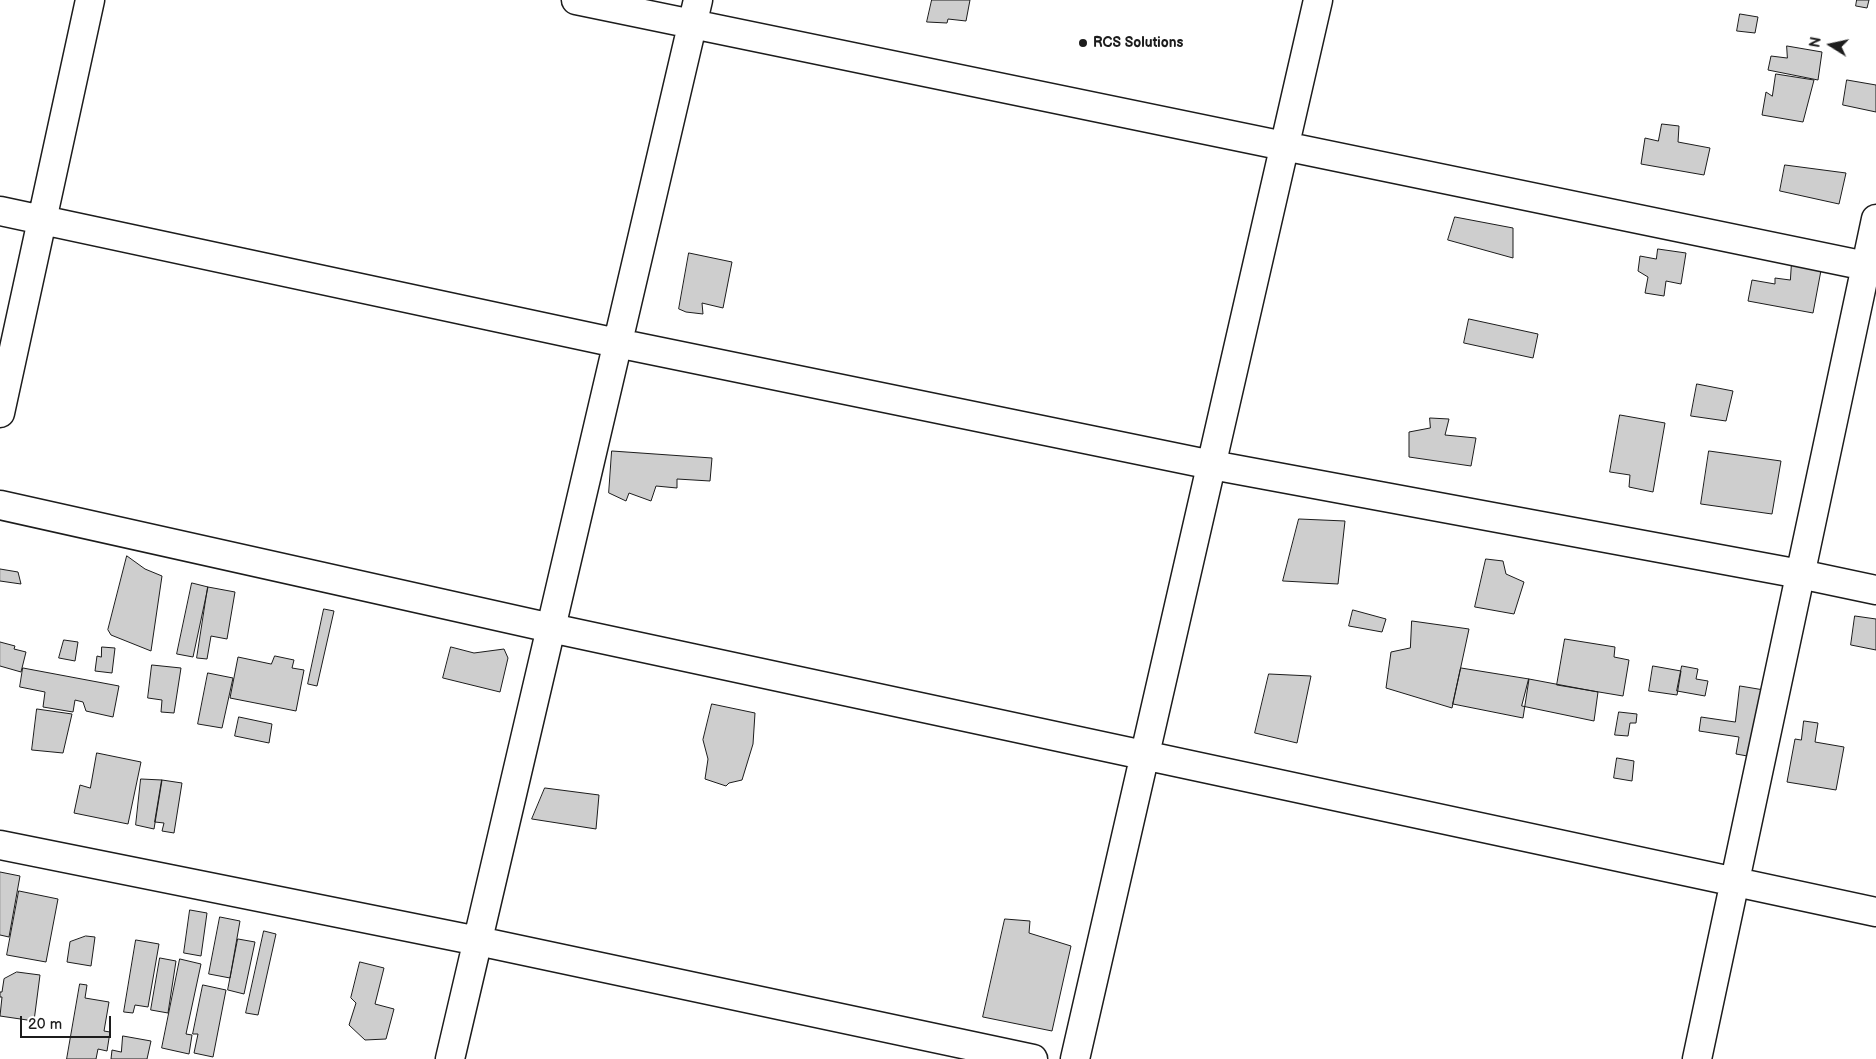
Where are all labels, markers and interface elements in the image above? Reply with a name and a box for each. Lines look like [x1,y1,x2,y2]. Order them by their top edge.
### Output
north arrow [1806,20,1856,70]
place label: RCS Solutions [1093,35,1183,51]
text: N [1806,36,1825,49]
marker: RCS Solutions [1077,37,1089,49]
scale bar [22,1006,114,1038]
text: 20 m [28,1015,62,1034]

